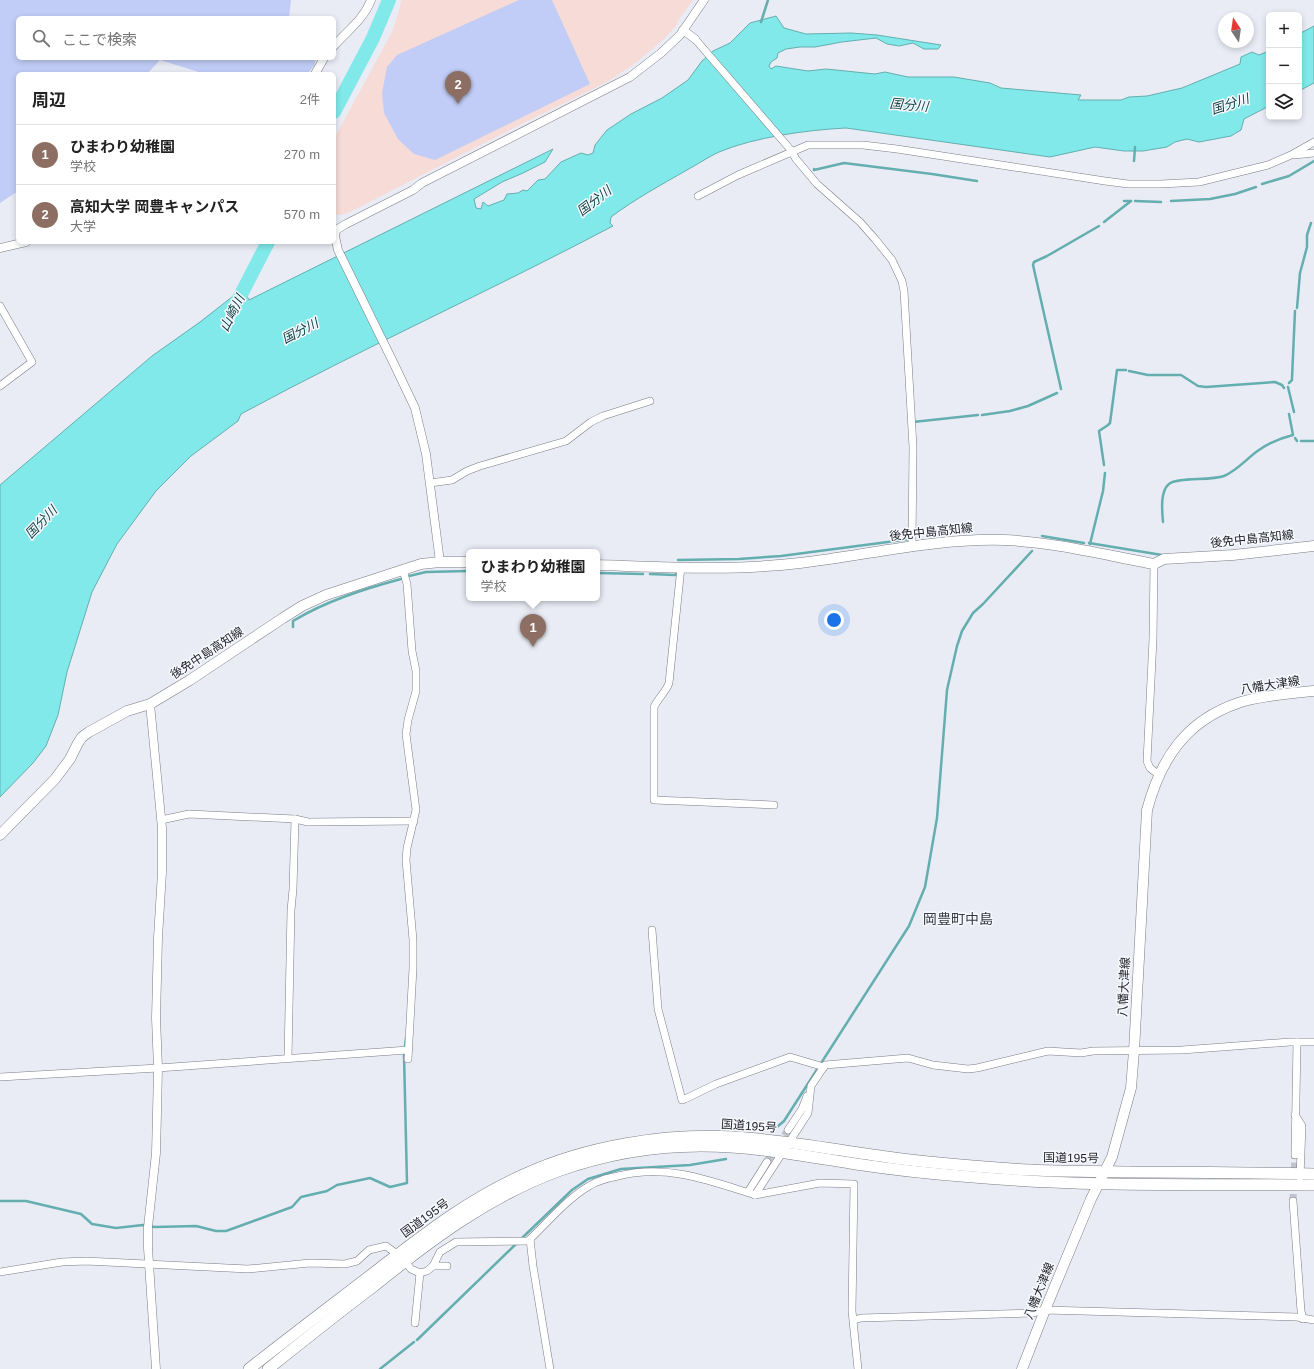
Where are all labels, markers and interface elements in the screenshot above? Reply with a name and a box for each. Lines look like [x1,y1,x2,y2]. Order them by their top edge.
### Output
north arrow [1218,12,1254,48]
map controls [1266,12,1302,120]
button: + [1266,12,1302,48]
search box [16,16,336,60]
icon: search [30,27,52,49]
text: ここで検索 [62,31,137,48]
button: − [1266,48,1302,84]
pin: 2 [445,71,471,104]
button: layers [1266,84,1302,120]
water label: 国分川 [1209,90,1253,117]
text: 周辺 [32,91,66,110]
text: 2件 [300,92,320,107]
water label: 国分川 [889,96,931,114]
text: ひまわり幼稚園 [70,138,175,155]
text: 1 [41,147,49,162]
text: 270 m [284,147,320,162]
text: 学校 [70,159,96,174]
water label: 国分川 [574,182,616,219]
text: 高知大学 岡豊キャンパス [70,198,239,215]
text: 2 [41,207,49,222]
text: 570 m [284,207,320,222]
text: 大学 [70,219,96,234]
water label: 山崎川 [216,290,248,334]
water label: 国分川 [279,315,323,347]
water label: 国分川 [22,501,61,541]
street label: 後免中島高知線 [888,521,974,543]
street label: 後免中島高知線 [1209,528,1295,550]
popup [466,549,600,601]
text: ひまわり幼稚園 [480,558,586,575]
text: 学校 [480,579,507,594]
your location [824,610,844,630]
pin: 1 [520,614,546,647]
street label: 後免中島高知線 [168,624,246,682]
street label: 八幡大津線 [1239,673,1301,697]
district label: 岡豊町中島 [923,911,993,927]
street label: 八幡大津線 [1115,957,1133,1017]
street label: 国道195号 [721,1117,777,1135]
street label: 国道195号 [1043,1151,1099,1165]
street label: 国道195号 [398,1196,452,1240]
street label: 八幡大津線 [1021,1261,1057,1321]

